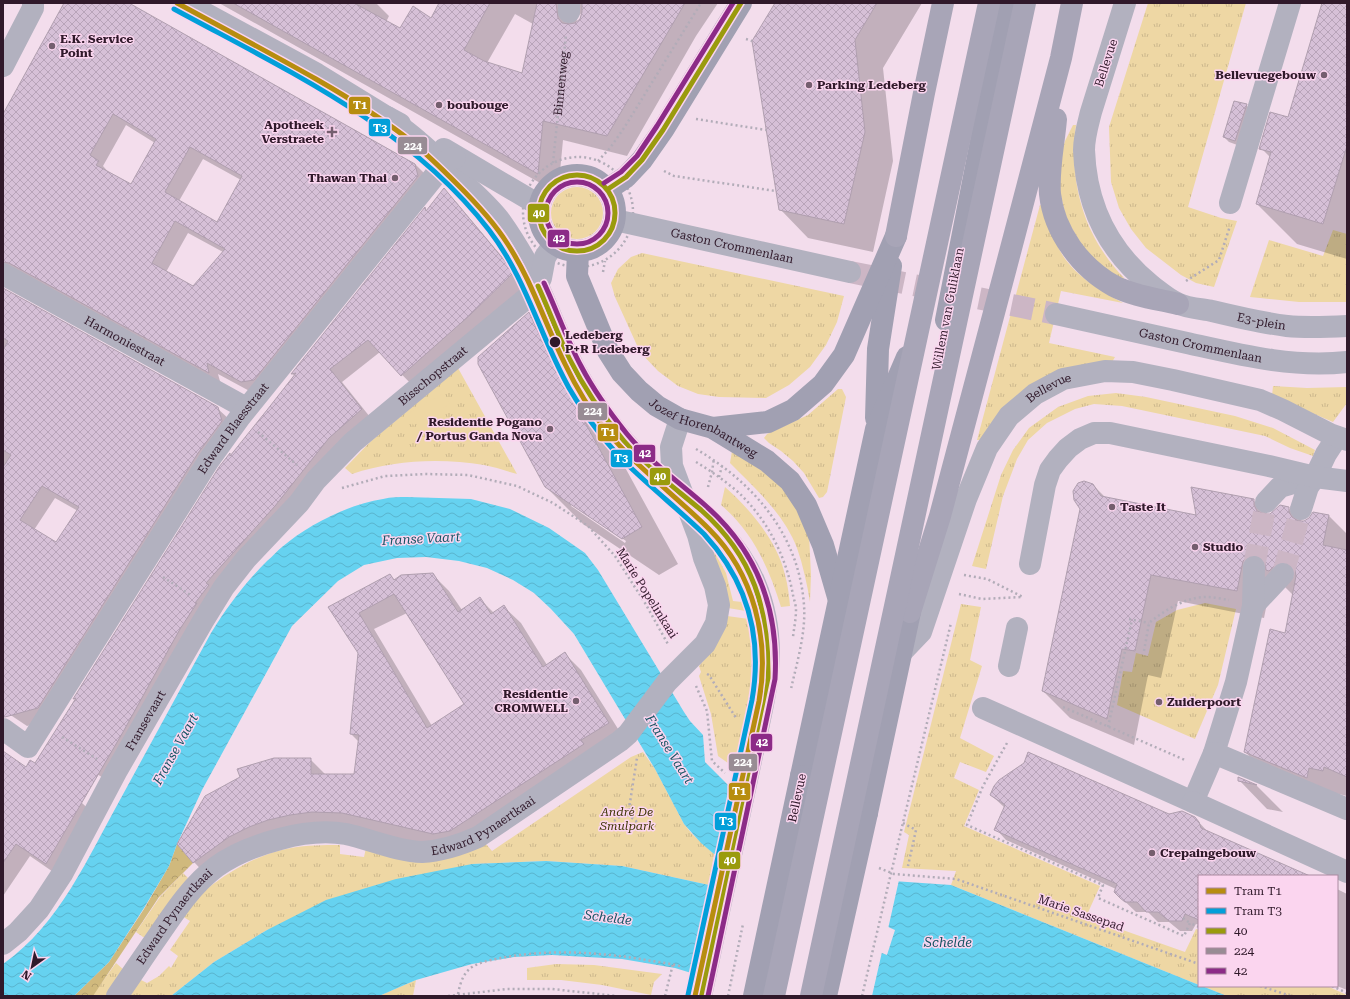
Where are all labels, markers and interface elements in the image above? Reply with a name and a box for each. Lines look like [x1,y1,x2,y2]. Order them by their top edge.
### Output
place label: E.K. Service Point [60,32,133,60]
street label: Bellevue [1092,37,1120,89]
marker: E.K. Service Point [47,41,57,51]
street label: Binnenweg [551,50,571,116]
place label: Bellevuegebouw [1215,68,1317,82]
marker: Bellevuegebouw [1319,70,1329,80]
place label: Parking Ledeberg [817,78,927,92]
marker: Parking Ledeberg [804,80,814,90]
line badge: T1 [348,96,371,115]
place label: boubouge [447,98,509,112]
text: T1 [353,99,367,112]
marker: boubouge [434,100,444,110]
place label: Apotheek Verstraete [261,118,325,146]
line badge: T3 [368,118,391,137]
text: T3 [373,122,387,135]
marker: Apotheek Verstraete [327,127,337,137]
line badge: 224 [397,136,428,155]
text: 224 [404,140,423,153]
place label: Thawan Thai [307,171,387,185]
marker: Thawan Thai [390,173,400,183]
line badge: 40 [527,203,550,223]
text: 40 [533,207,545,220]
street label: Gaston Crommenlaan [669,226,795,266]
line badge: 42 [547,229,570,248]
text: 42 [553,232,565,245]
street label: Willem van Guliklaan [929,246,967,371]
street label: E3-plein [1236,310,1287,333]
street label: Harmoniestraat [82,313,168,369]
street label: Gaston Crommenlaan [1138,326,1263,365]
place label: Ledeberg P+R Ledeberg [565,328,650,356]
marker: Ledeberg P+R Ledeberg [548,335,562,349]
street label: Bisschopstraat [396,343,471,408]
street label: Bellevue [1023,371,1073,406]
street label: Edward Blaesstraat [195,380,272,476]
street label: Jozef Horenbantweg [646,395,760,461]
line badge: 224 [577,402,608,421]
text: 224 [584,405,603,418]
place label: Residentie Pogano / Portus Ganda Nova [416,415,542,443]
line badge: T1 [597,423,619,442]
marker: Residentie Pogano / Portus Ganda Nova [545,424,555,434]
text: T1 [601,426,615,439]
line badge: 42 [633,444,656,463]
text: 42 [639,447,651,460]
line badge: T3 [610,449,633,468]
text: T3 [614,452,628,465]
line badge: 40 [649,467,671,486]
text: 40 [654,470,666,483]
place label: Taste It [1120,500,1166,514]
marker: Taste It [1107,502,1117,512]
water label: Franse Vaart [380,529,461,548]
place label: Studio [1203,540,1243,554]
marker: Studio [1190,542,1200,552]
street label: Marie Popelinkaai [613,545,681,641]
street label: Fransevaart [123,687,169,753]
place label: Residentie CROMWELL [494,687,568,715]
place label: Zuiderpoort [1167,695,1241,709]
marker: Residentie CROMWELL [571,696,581,706]
marker: Zuiderpoort [1154,697,1164,707]
water label: Franse Vaart [149,711,201,788]
water label: Franse Vaart [642,711,697,787]
line badge: 42 [750,733,773,752]
text: 42 [756,736,768,749]
line badge: 224 [728,753,758,772]
text: 224 [734,756,753,769]
street label: Bellevue [785,772,809,824]
line badge: T1 [728,782,751,801]
text: T1 [732,785,746,798]
street label: Edward Pynaertkaai [430,793,538,858]
park label: André De Smulpark [599,805,655,833]
line badge: T3 [714,812,737,831]
text: T3 [719,815,733,828]
place label: Crepaingebouw [1160,846,1257,860]
marker: Crepaingebouw [1147,848,1157,858]
line badge: 40 [718,851,741,870]
text: 40 [724,854,736,867]
street label: Edward Pynaertkaai [134,866,215,967]
legend [1198,875,1338,987]
text: Tram T1 [1234,884,1282,898]
street label: Marie Sassepad [1036,892,1126,934]
text: Tram T3 [1234,904,1282,918]
water label: Schelde [582,907,633,928]
text: 40 [1234,924,1248,938]
water label: Schelde [923,935,972,950]
text: 224 [1234,944,1254,958]
north arrow [12,947,52,987]
text: 42 [1234,964,1248,978]
text: N [19,967,34,983]

